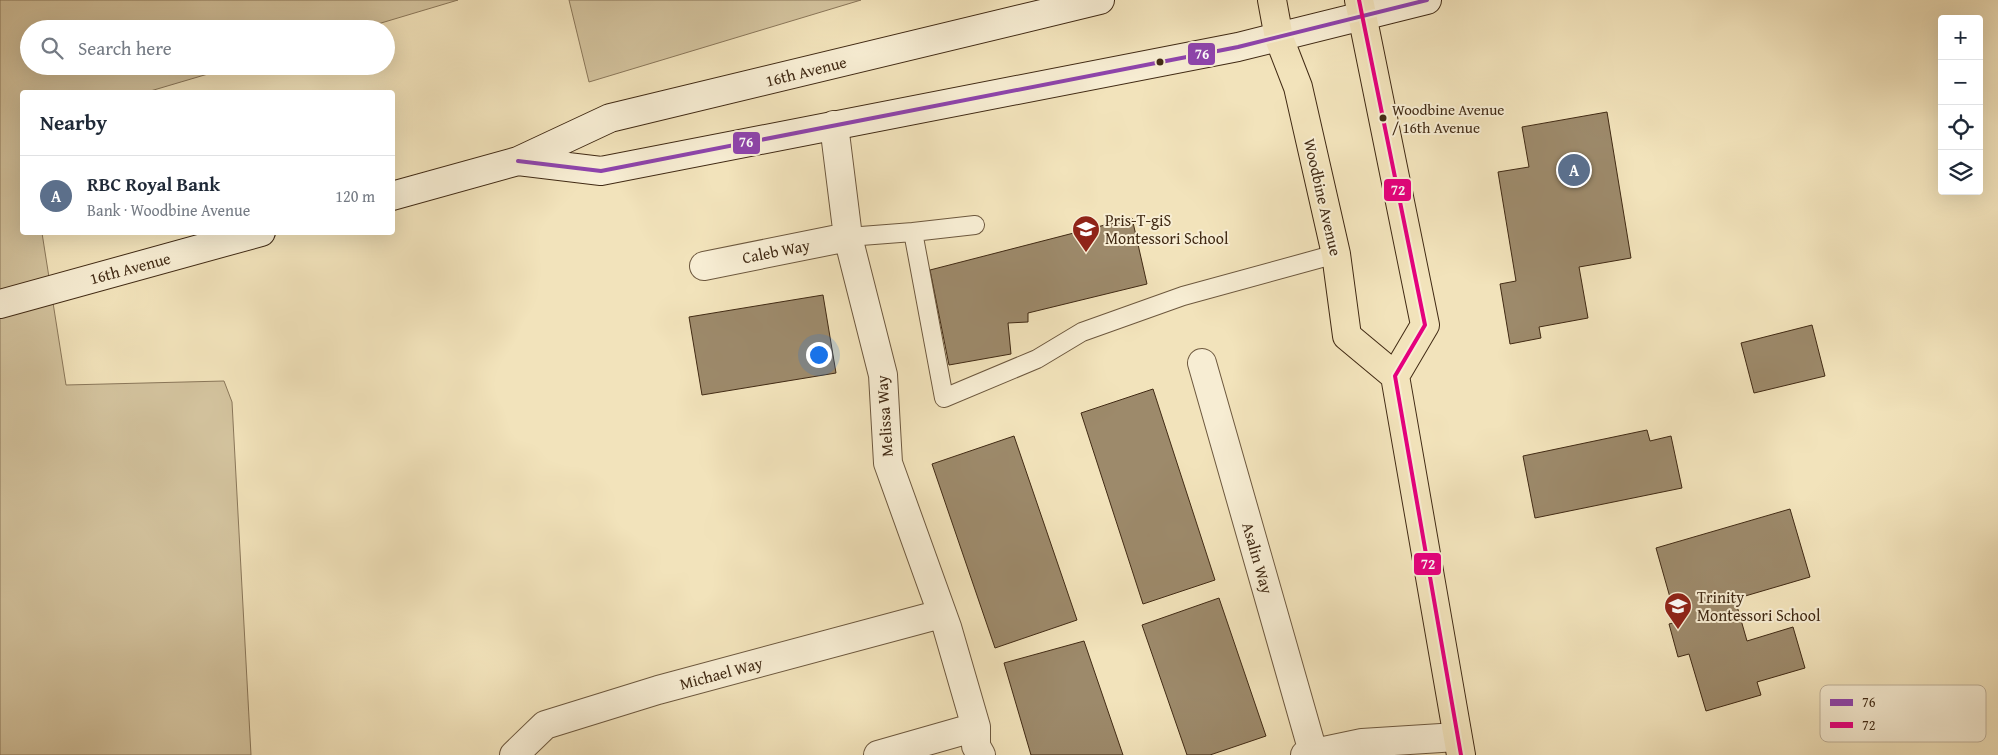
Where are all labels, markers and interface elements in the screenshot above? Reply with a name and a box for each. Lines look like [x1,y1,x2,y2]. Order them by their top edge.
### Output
map controls [1938,15,1983,195]
button: + [1938,15,1983,60]
search box [20,20,395,75]
icon: search [38,34,66,62]
text: Search here [78,34,172,62]
line badge: 76 [1187,42,1216,66]
text: 76 [1195,44,1209,64]
street label: 16th Avenue [763,49,849,93]
unlabelled marker [1155,57,1165,67]
button: − [1938,60,1983,105]
place label: Woodbine Avenue / 16th Avenue [1392,99,1504,138]
button: locate [1938,105,1983,150]
text: Nearby [40,107,107,138]
marker: Woodbine Avenue / 16th Avenue [1378,113,1388,123]
line badge: 76 [732,131,761,155]
text: 76 [739,132,753,152]
street label: Woodbine Avenue [1298,136,1348,258]
button: layers [1938,150,1983,195]
pin: A [1558,151,1590,189]
text: RBC Royal Bank [87,170,220,198]
line badge: 72 [1383,178,1412,202]
text: 72 [1391,180,1405,200]
text: A [51,184,61,208]
text: 120 m [335,184,375,208]
text: Bank · Woodbine Avenue [87,198,250,222]
place label: Pris-T-giS Montessori School [1105,208,1229,250]
school or university icon: Pris-T-giS Montessori School [1071,214,1101,253]
street label: Caleb Way [740,233,812,269]
street label: 16th Avenue [87,246,173,290]
your location [806,342,832,368]
street label: Melissa Way [869,374,899,458]
street label: Asalin Way [1236,519,1280,597]
line badge: 72 [1413,552,1442,576]
text: 72 [1421,554,1435,574]
place label: Trinity Montessori School [1697,585,1821,627]
school or university icon: Trinity Montessori School [1663,591,1693,630]
street label: Michael Way [677,650,765,696]
legend [1820,685,1986,742]
text: 76 [1862,692,1876,712]
text: 72 [1862,715,1875,735]

